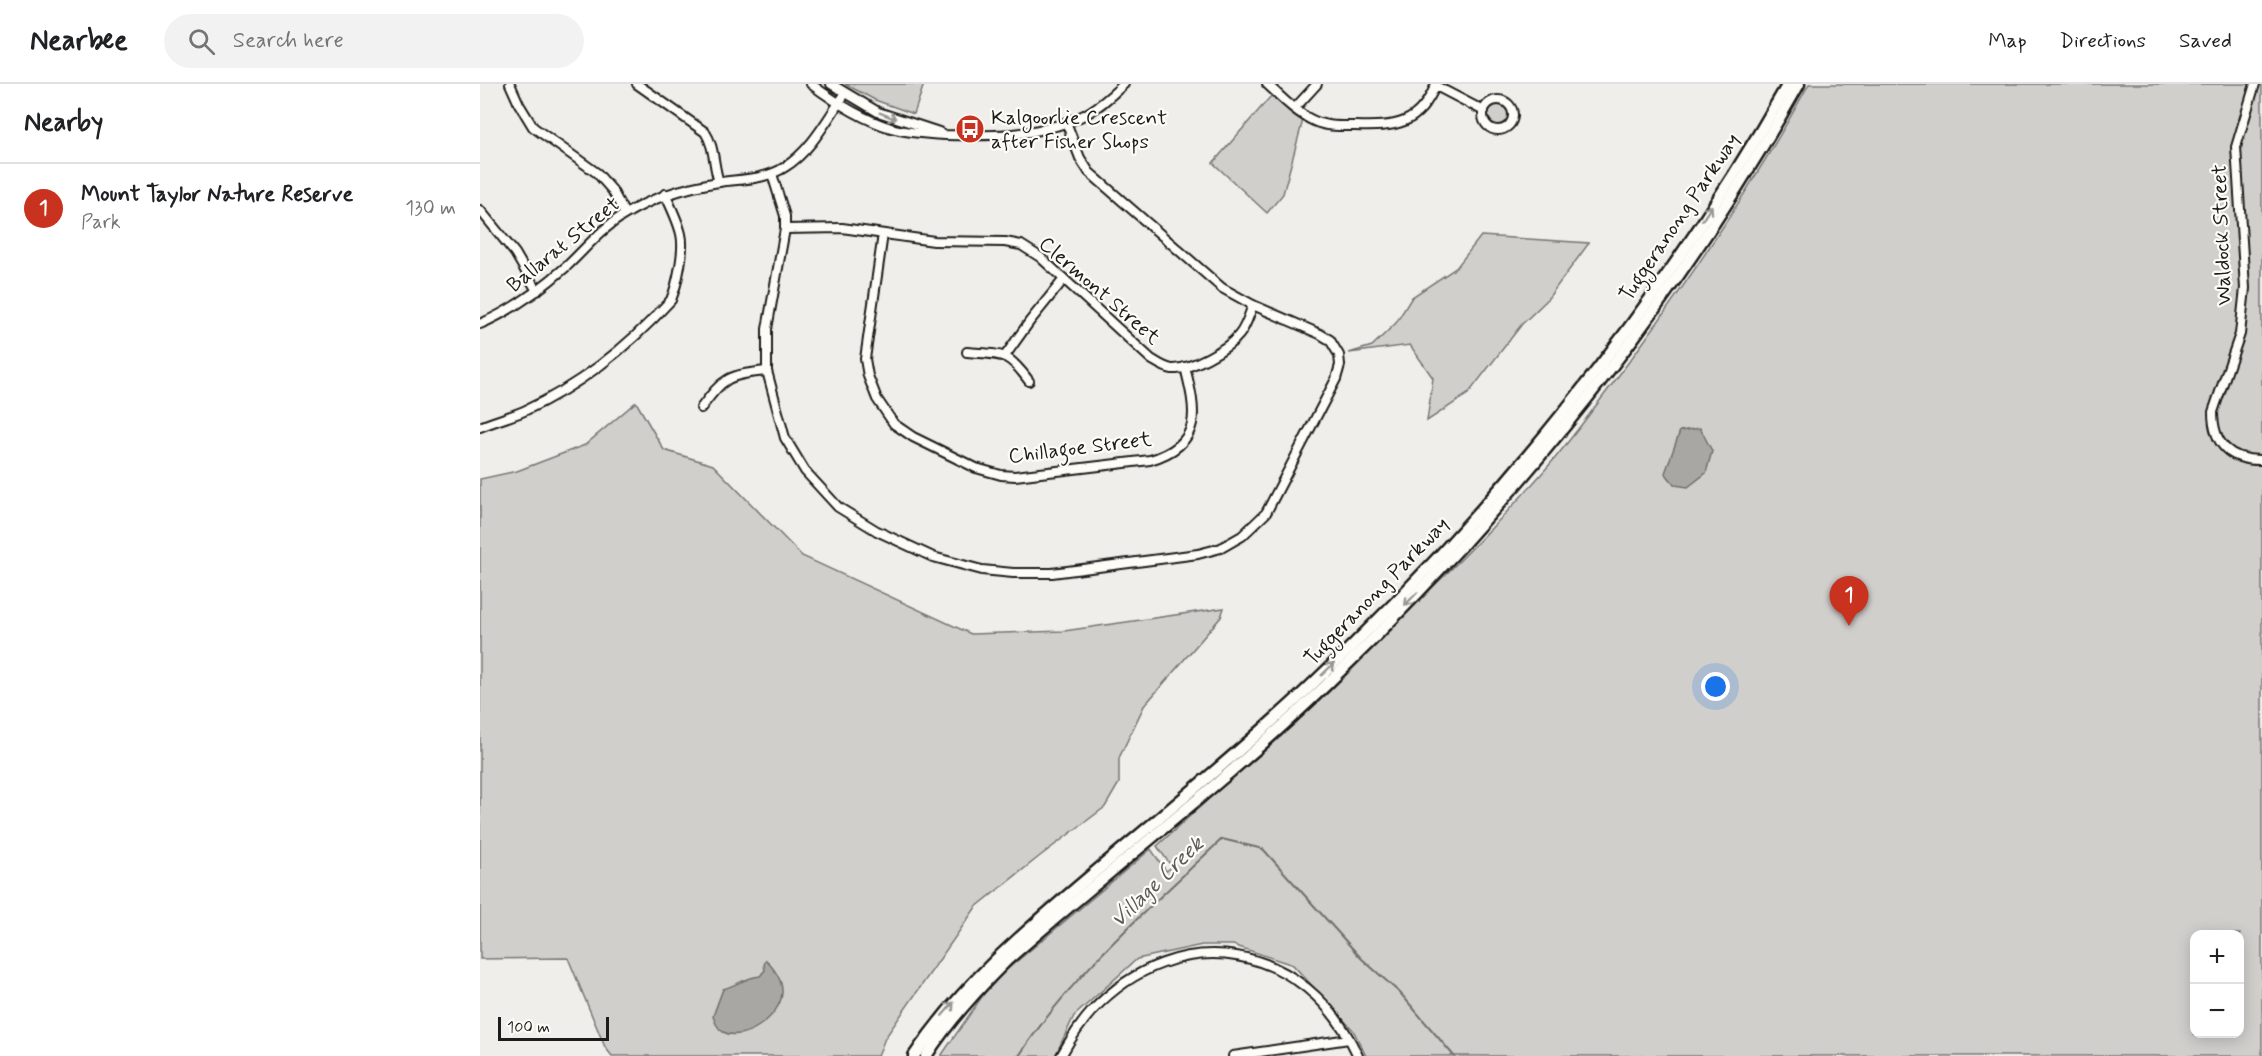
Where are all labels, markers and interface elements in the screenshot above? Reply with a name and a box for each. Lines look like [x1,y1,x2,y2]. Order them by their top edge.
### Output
search box [164,14,584,68]
text: Nearbee [30,23,128,60]
icon: search [185,25,218,58]
text: Search here [233,27,344,55]
text: Map [1988,27,2027,55]
text: Directions [2060,27,2146,55]
text: Saved [2179,27,2232,55]
place label: Kalgoorlie Crescent after Fisher Shops [991,104,1167,156]
text: Nearby [24,106,103,140]
one-way arrow [878,111,897,122]
bus stop icon: Kalgoorlie Crescent after Fisher Shops [954,113,986,145]
street label: Tuggeranong Parkway [1613,128,1748,308]
street label: Waldock Street [2206,164,2238,306]
text: Mount Taylor Nature Reserve [81,181,353,209]
street label: Ballarat Street [501,190,626,299]
text: 1 [39,195,48,222]
text: 130 m [405,195,456,222]
one-way arrow [1701,206,1713,222]
text: Park [81,209,121,236]
street label: Clermont Street [1033,230,1167,352]
street label: Chillagoe Street [1007,425,1154,473]
street label: Tuggeranong Parkway [1298,511,1457,674]
pin: 1 [1830,576,1868,626]
one-way arrow [1404,592,1418,607]
one-way arrow [1320,662,1335,676]
your location [1701,672,1730,701]
water label: Village Creek [1105,830,1212,935]
map controls [2190,930,2244,1038]
button: + [2190,930,2244,984]
button: − [2190,984,2244,1038]
one-way arrow [942,1001,955,1017]
scale bar [498,1014,609,1042]
text: 100 m [507,1017,550,1038]

